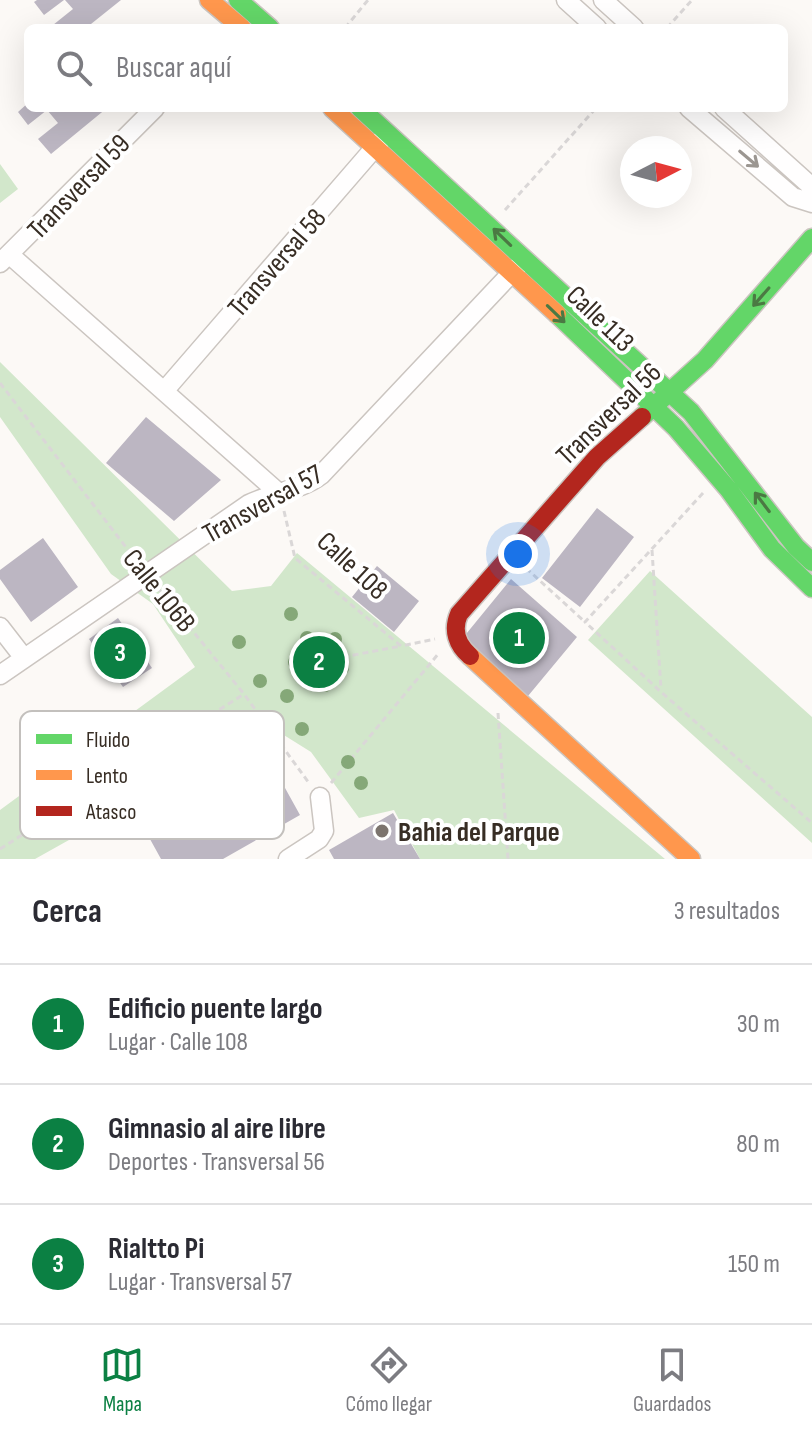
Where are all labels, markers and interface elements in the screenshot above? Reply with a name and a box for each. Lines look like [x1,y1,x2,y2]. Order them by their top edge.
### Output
search box [24,24,788,112]
icon: search [52,46,96,90]
text: Buscar aquí [116,50,231,86]
street label: Transversal 59 [21,128,137,246]
north arrow [620,136,692,208]
one-way arrow [738,150,758,168]
street label: Transversal 58 [221,202,333,324]
one-way arrow [493,229,513,247]
street label: Calle 113 [559,279,641,359]
one-way arrow [752,286,770,307]
one-way arrow [546,304,566,323]
street label: Transversal 56 [550,356,668,472]
street label: Transversal 57 [197,458,328,551]
one-way arrow [754,492,771,513]
street label: Calle 108 [310,525,394,607]
your location [498,534,538,574]
street label: Calle 106B [115,543,202,639]
pin: 1 [493,608,545,668]
pin: 3 [94,623,146,683]
pin: 2 [293,632,345,692]
legend [20,711,284,839]
text: Fluido [86,727,130,754]
text: Lento [86,763,128,790]
text: Atasco [85,799,136,826]
place label: Bahia del Parque [398,816,560,849]
marker: Bahia del Parque [373,822,391,840]
text: Cerca [32,891,102,932]
text: 3 resultados [674,896,780,927]
text: Edificio puente largo [108,991,323,1027]
text: 1 [53,1009,63,1040]
text: 30 m [737,1009,780,1040]
text: Lugar · Calle 108 [108,1027,248,1058]
text: Gimnasio al aire libre [108,1111,326,1147]
text: 2 [52,1129,64,1160]
text: 80 m [736,1129,780,1160]
text: Deportes · Transversal 56 [108,1147,325,1178]
text: Rialtto Pi [108,1231,204,1267]
text: 3 [52,1249,64,1280]
text: 150 m [728,1249,780,1280]
text: Lugar · Transversal 57 [108,1267,292,1298]
tab: Mapa [100,1343,144,1418]
tab: Cómo llegar [345,1343,432,1418]
tab: Guardados [633,1343,712,1418]

